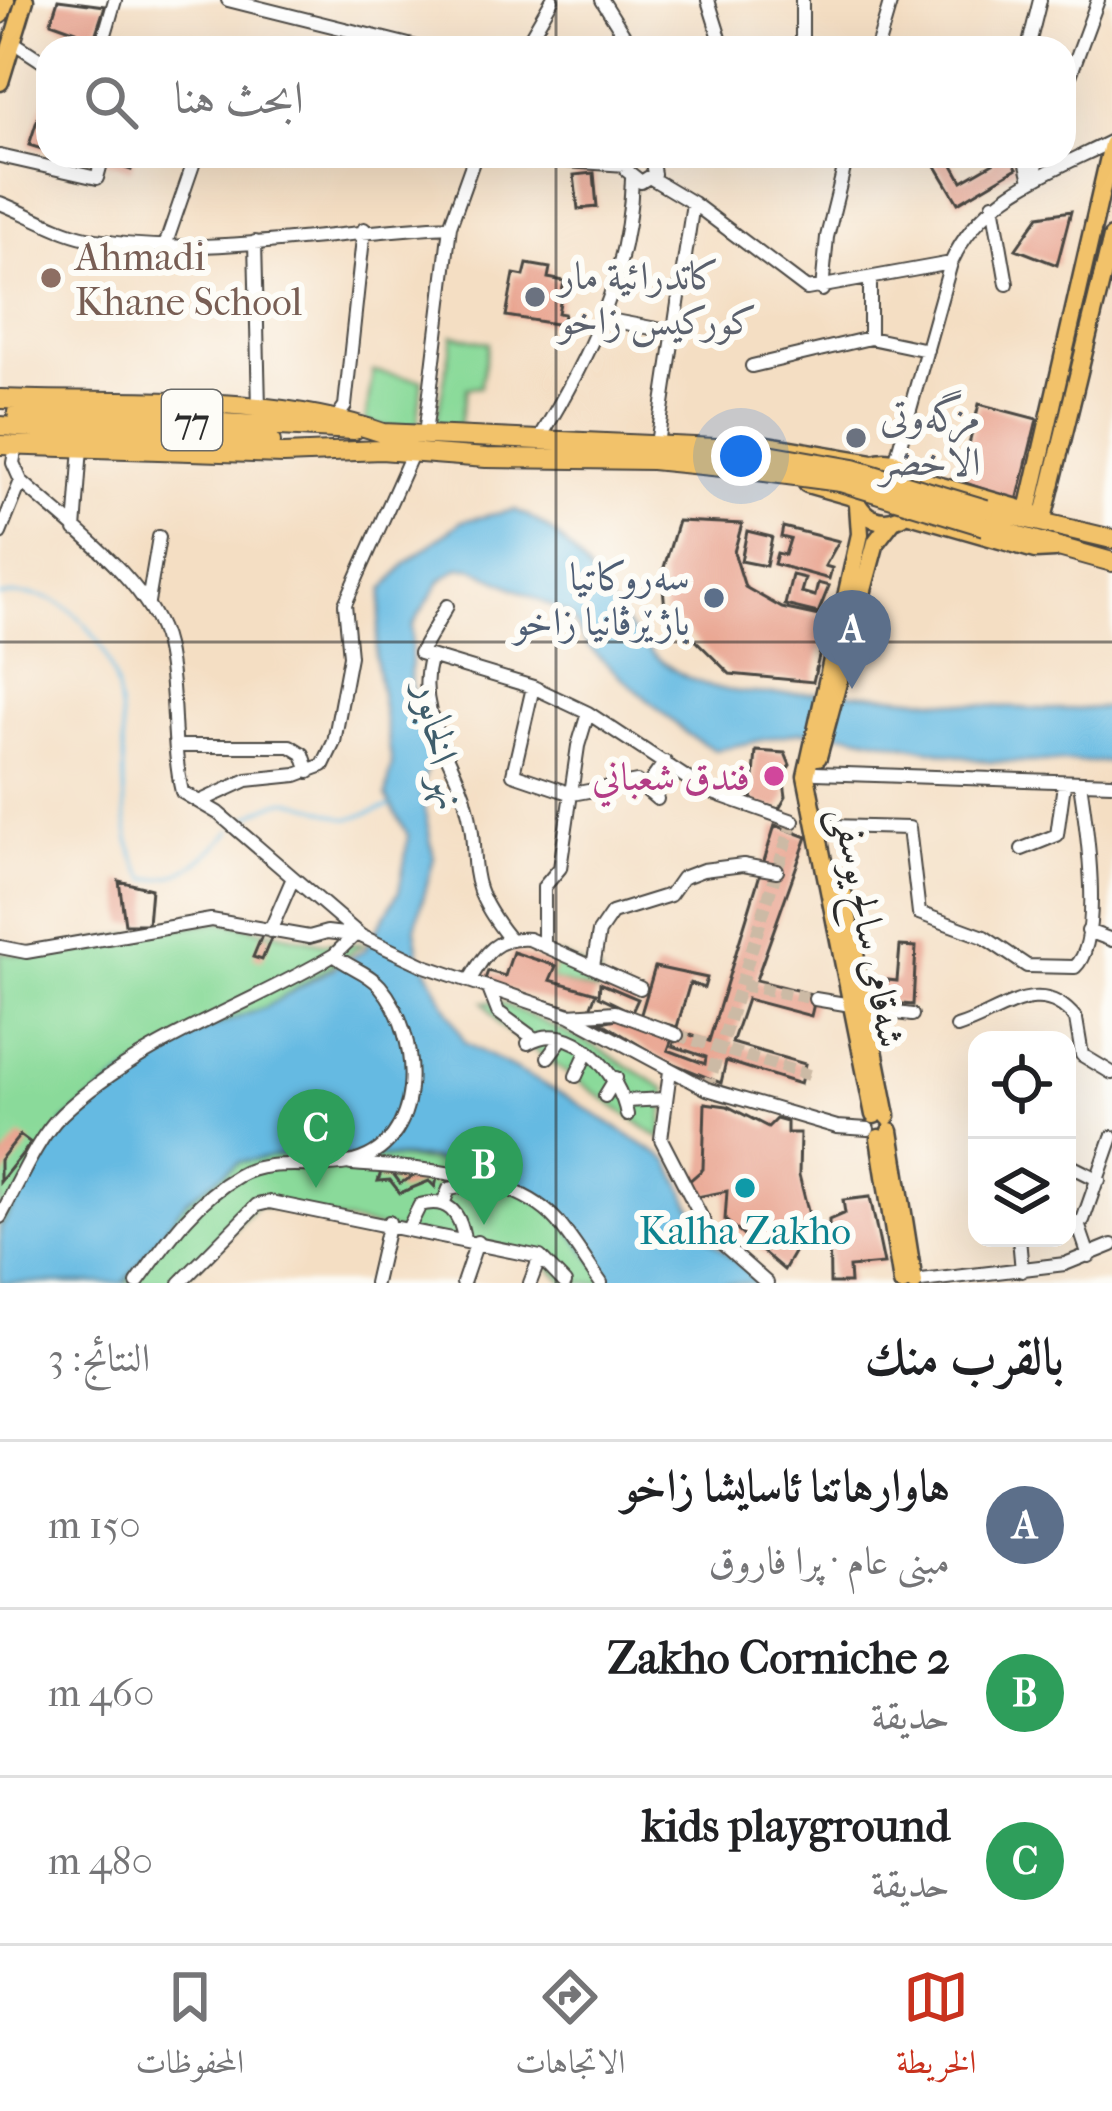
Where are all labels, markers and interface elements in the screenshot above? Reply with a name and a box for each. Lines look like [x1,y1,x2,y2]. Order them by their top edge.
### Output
search box [36,36,1076,168]
icon: search [78,69,144,135]
text: ابحث هنا [174,72,304,125]
place label: Ahmadi Khane School [73,234,303,325]
place label: كاتدرائية مار كوركيس زاخو [555,253,757,348]
marker: Ahmadi Khane School [38,265,64,291]
marker: كاتدرائية مار كوركيس زاخو [522,284,548,310]
place label: مزگەوتی الاخضر [876,389,981,488]
road number: 77 [162,390,222,450]
marker: مزگەوتی الاخضر [843,425,869,451]
your location [711,426,771,486]
place label: سه‌روكاتيا باژێرڤانيا زاخو [510,554,690,646]
marker: سه‌روكاتيا باژێرڤانيا زاخو [701,585,727,611]
pin: A [813,590,891,689]
water label: نهر الخابور [403,675,476,815]
place label: فندق شعباني [592,754,750,808]
marker: فندق شعباني [761,763,787,789]
street label: شەقامی سالح یوسفی [813,803,915,1053]
map controls [968,1031,1076,1247]
button: locate [968,1031,1076,1139]
pin: C [277,1089,355,1188]
pin: B [445,1126,523,1225]
button: layers [968,1139,1076,1247]
marker: Kalha Zakho [732,1175,758,1201]
place label: Kalha Zakho [639,1208,851,1254]
text: بالقرب منك [865,1327,1064,1387]
text: النتائج: 3 [48,1335,150,1381]
text: هاوارهاتنا ئاسایشا زاخو [622,1460,950,1513]
text: 150 m [48,1502,141,1548]
text: A [1012,1502,1038,1548]
text: مبنى عام · پرا فاروق [708,1538,950,1584]
text: Zakho Corniche 2 [607,1632,950,1685]
text: 460 m [48,1670,154,1716]
text: B [1012,1670,1038,1716]
text: حديقة [871,1693,950,1739]
text: kids playground [642,1800,950,1853]
text: 480 m [48,1838,153,1884]
text: C [1012,1838,1038,1884]
text: حديقة [871,1861,950,1907]
tab: المحفوظات [135,1964,244,2094]
tab: الاتجاهات [515,1964,625,2094]
tab: الخريطة [896,1964,977,2094]

